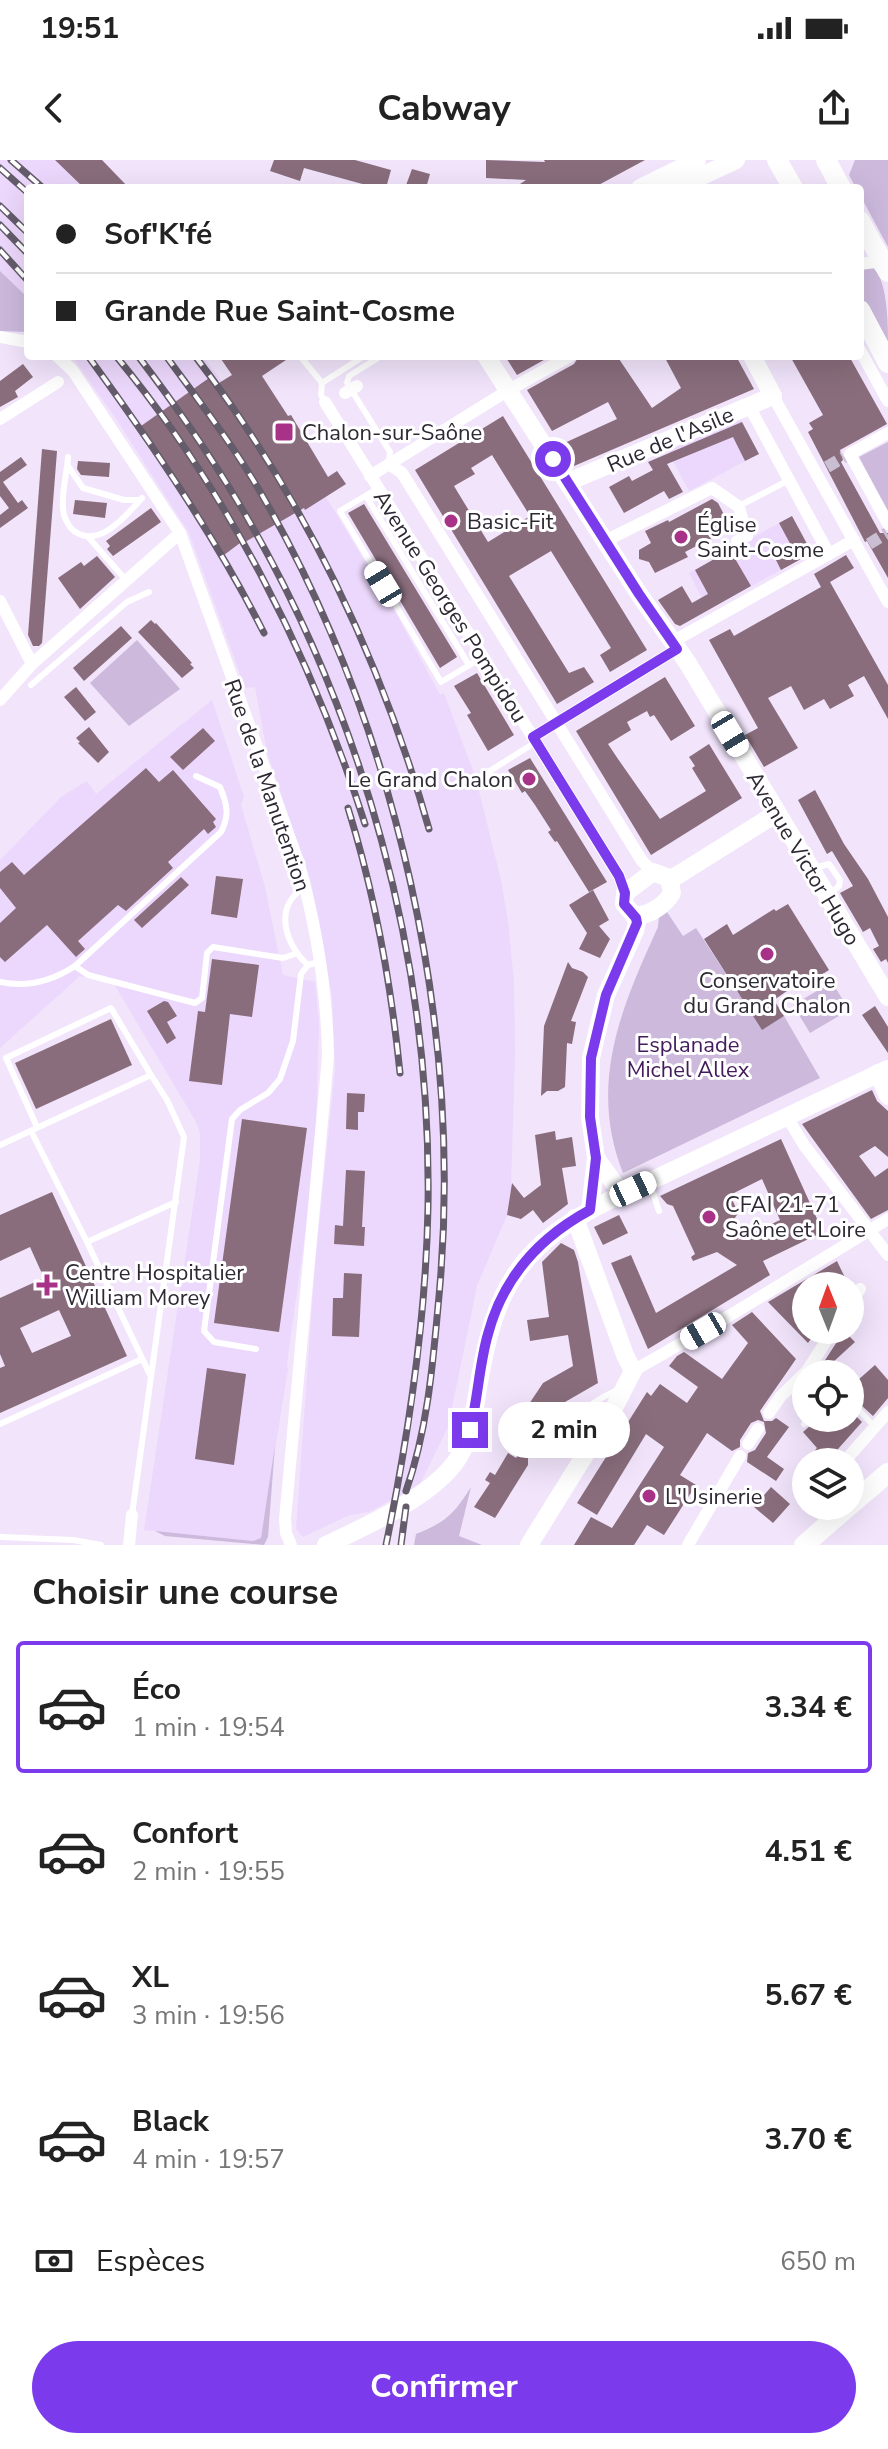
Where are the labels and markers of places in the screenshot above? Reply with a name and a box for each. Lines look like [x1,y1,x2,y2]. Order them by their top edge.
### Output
place label: Chalon-sur-Saône [302,418,482,448]
marker: Chalon-sur-Saône [273,421,295,443]
place label: Basic-Fit [467,507,554,537]
place label: Église Saint-Cosme [697,510,824,565]
marker: Basic-Fit [442,512,460,530]
marker: Église Saint-Cosme [672,528,690,546]
place label: Le Grand Chalon [347,765,513,795]
marker: Le Grand Chalon [520,770,538,788]
marker: Conservatoire du Grand Chalon [758,945,776,963]
place label: Conservatoire du Grand Chalon [683,966,851,1021]
place label: CFAI 21-71 Saône et Loire [725,1190,866,1245]
marker: CFAI 21-71 Saône et Loire [700,1208,718,1226]
place label: Centre Hospitalier William Morey [65,1258,244,1313]
marker: Centre Hospitalier William Morey [36,1274,58,1296]
place label: L'Usinerie [665,1482,762,1512]
marker: L'Usinerie [640,1487,658,1505]

